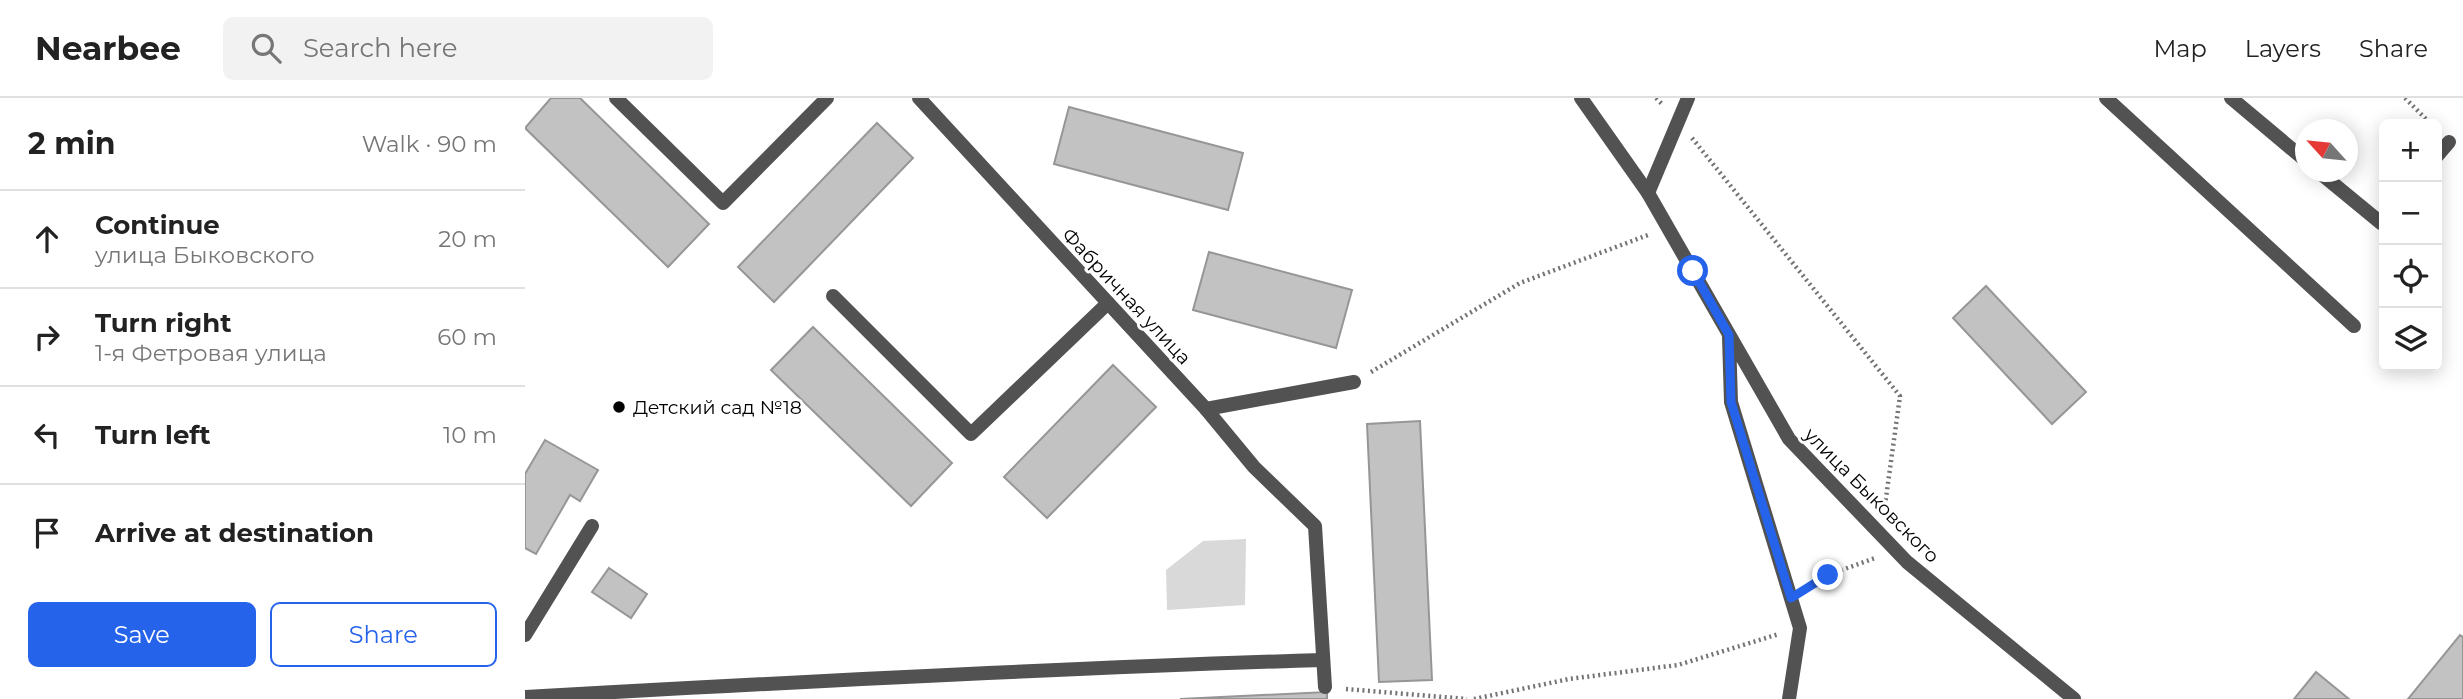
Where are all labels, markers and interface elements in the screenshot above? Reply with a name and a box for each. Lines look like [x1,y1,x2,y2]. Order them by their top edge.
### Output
search box [223,17,713,80]
text: Nearbee [35,28,181,68]
icon: search [247,29,285,67]
text: Search here [303,32,458,64]
text: Map [2153,34,2207,63]
text: Layers [2245,34,2321,63]
text: Share [2359,34,2428,63]
north arrow [2295,119,2358,182]
map controls [2379,119,2442,371]
button: + [2379,119,2442,182]
text: 2 min [28,125,115,162]
text: Walk · 90 m [362,130,497,158]
button: − [2379,182,2442,245]
text: Continue [95,209,220,241]
icon: ahead [28,220,66,258]
street label: Фабричная улица [1057,223,1196,369]
text: 20 m [438,225,497,253]
text: улица Быковского [95,241,315,269]
button: locate [2379,245,2442,308]
route start [1677,255,1708,286]
text: Turn right [95,307,231,339]
button: layers [2379,308,2442,371]
icon: right [28,318,66,356]
text: 60 m [437,323,497,351]
text: 1-я Фетровая улица [95,339,327,367]
place label: Детский сад №18 [633,396,802,419]
marker: Детский сад №18 [611,399,627,415]
icon: left [28,416,66,454]
text: Turn left [95,419,211,451]
text: 10 m [443,421,497,449]
street label: улица Быковского [1799,422,1944,568]
icon: arrive [28,514,66,552]
text: Arrive at destination [95,517,374,549]
route end [1812,559,1843,590]
button: Save [28,602,256,667]
button: Share [270,602,497,667]

